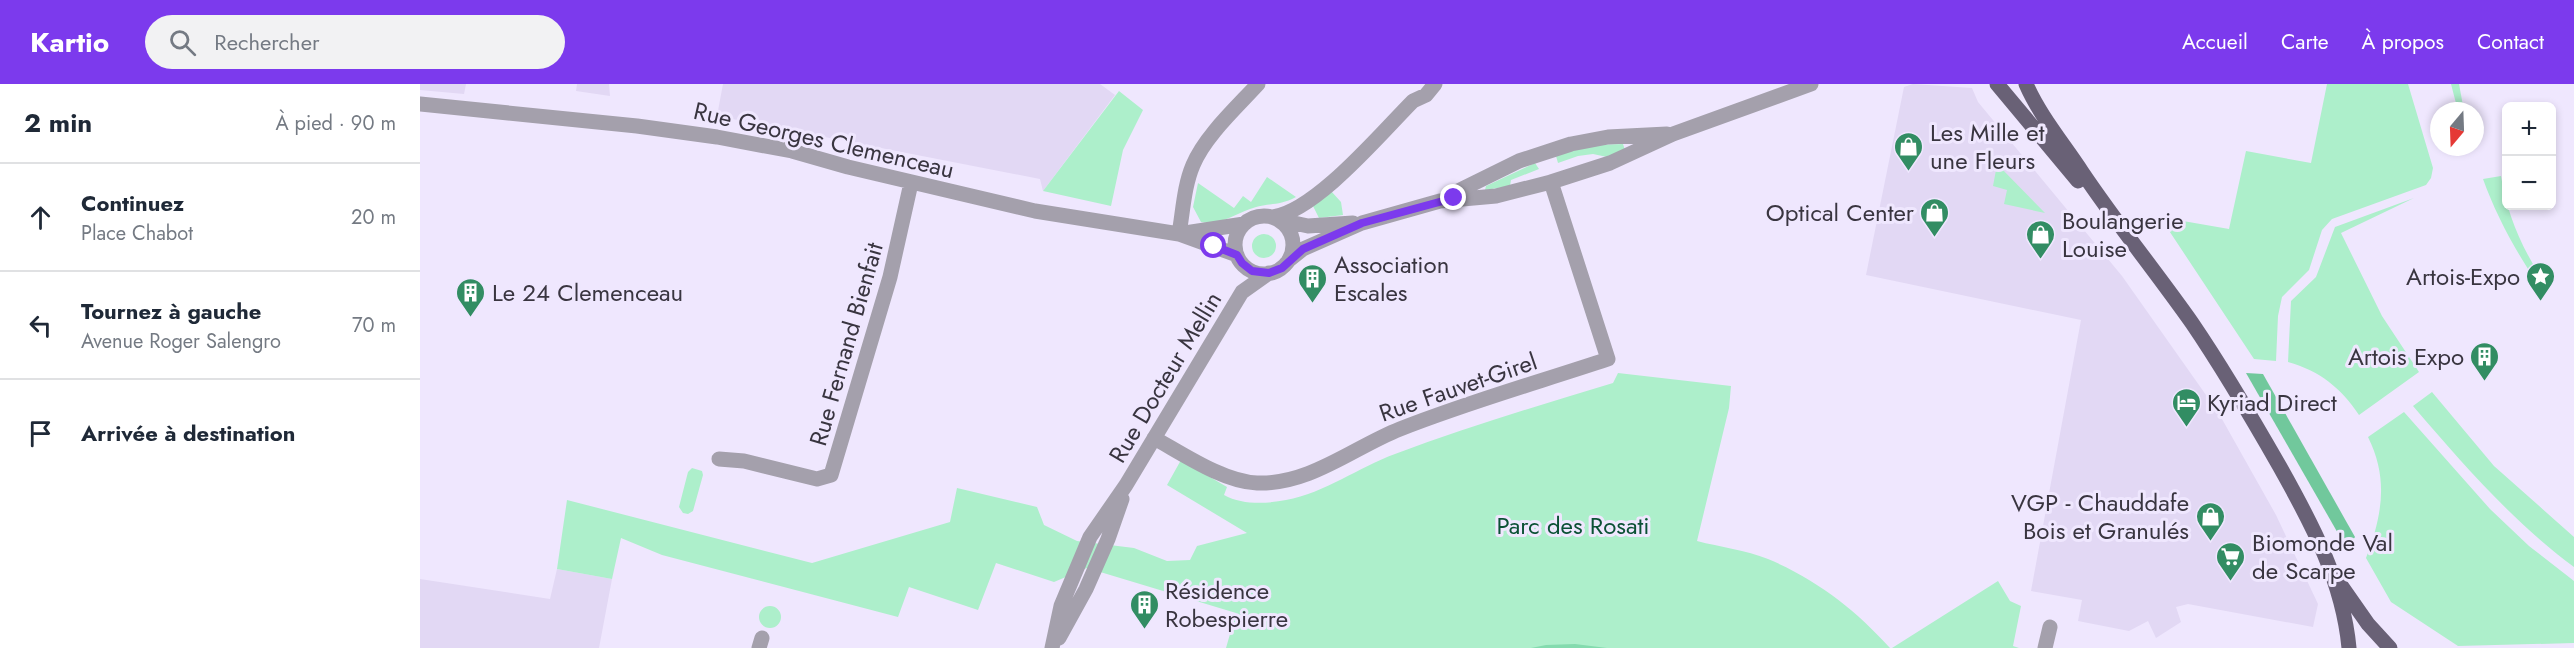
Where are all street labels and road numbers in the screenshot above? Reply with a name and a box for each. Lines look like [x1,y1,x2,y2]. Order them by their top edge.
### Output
street label: Rue Georges Clemenceau [690,93,958,187]
street label: Rue Fernand Bienfait [800,238,892,450]
street label: Rue Docteur Mellin [1100,285,1230,469]
street label: Rue Fauvet-Girel [1374,344,1542,430]

